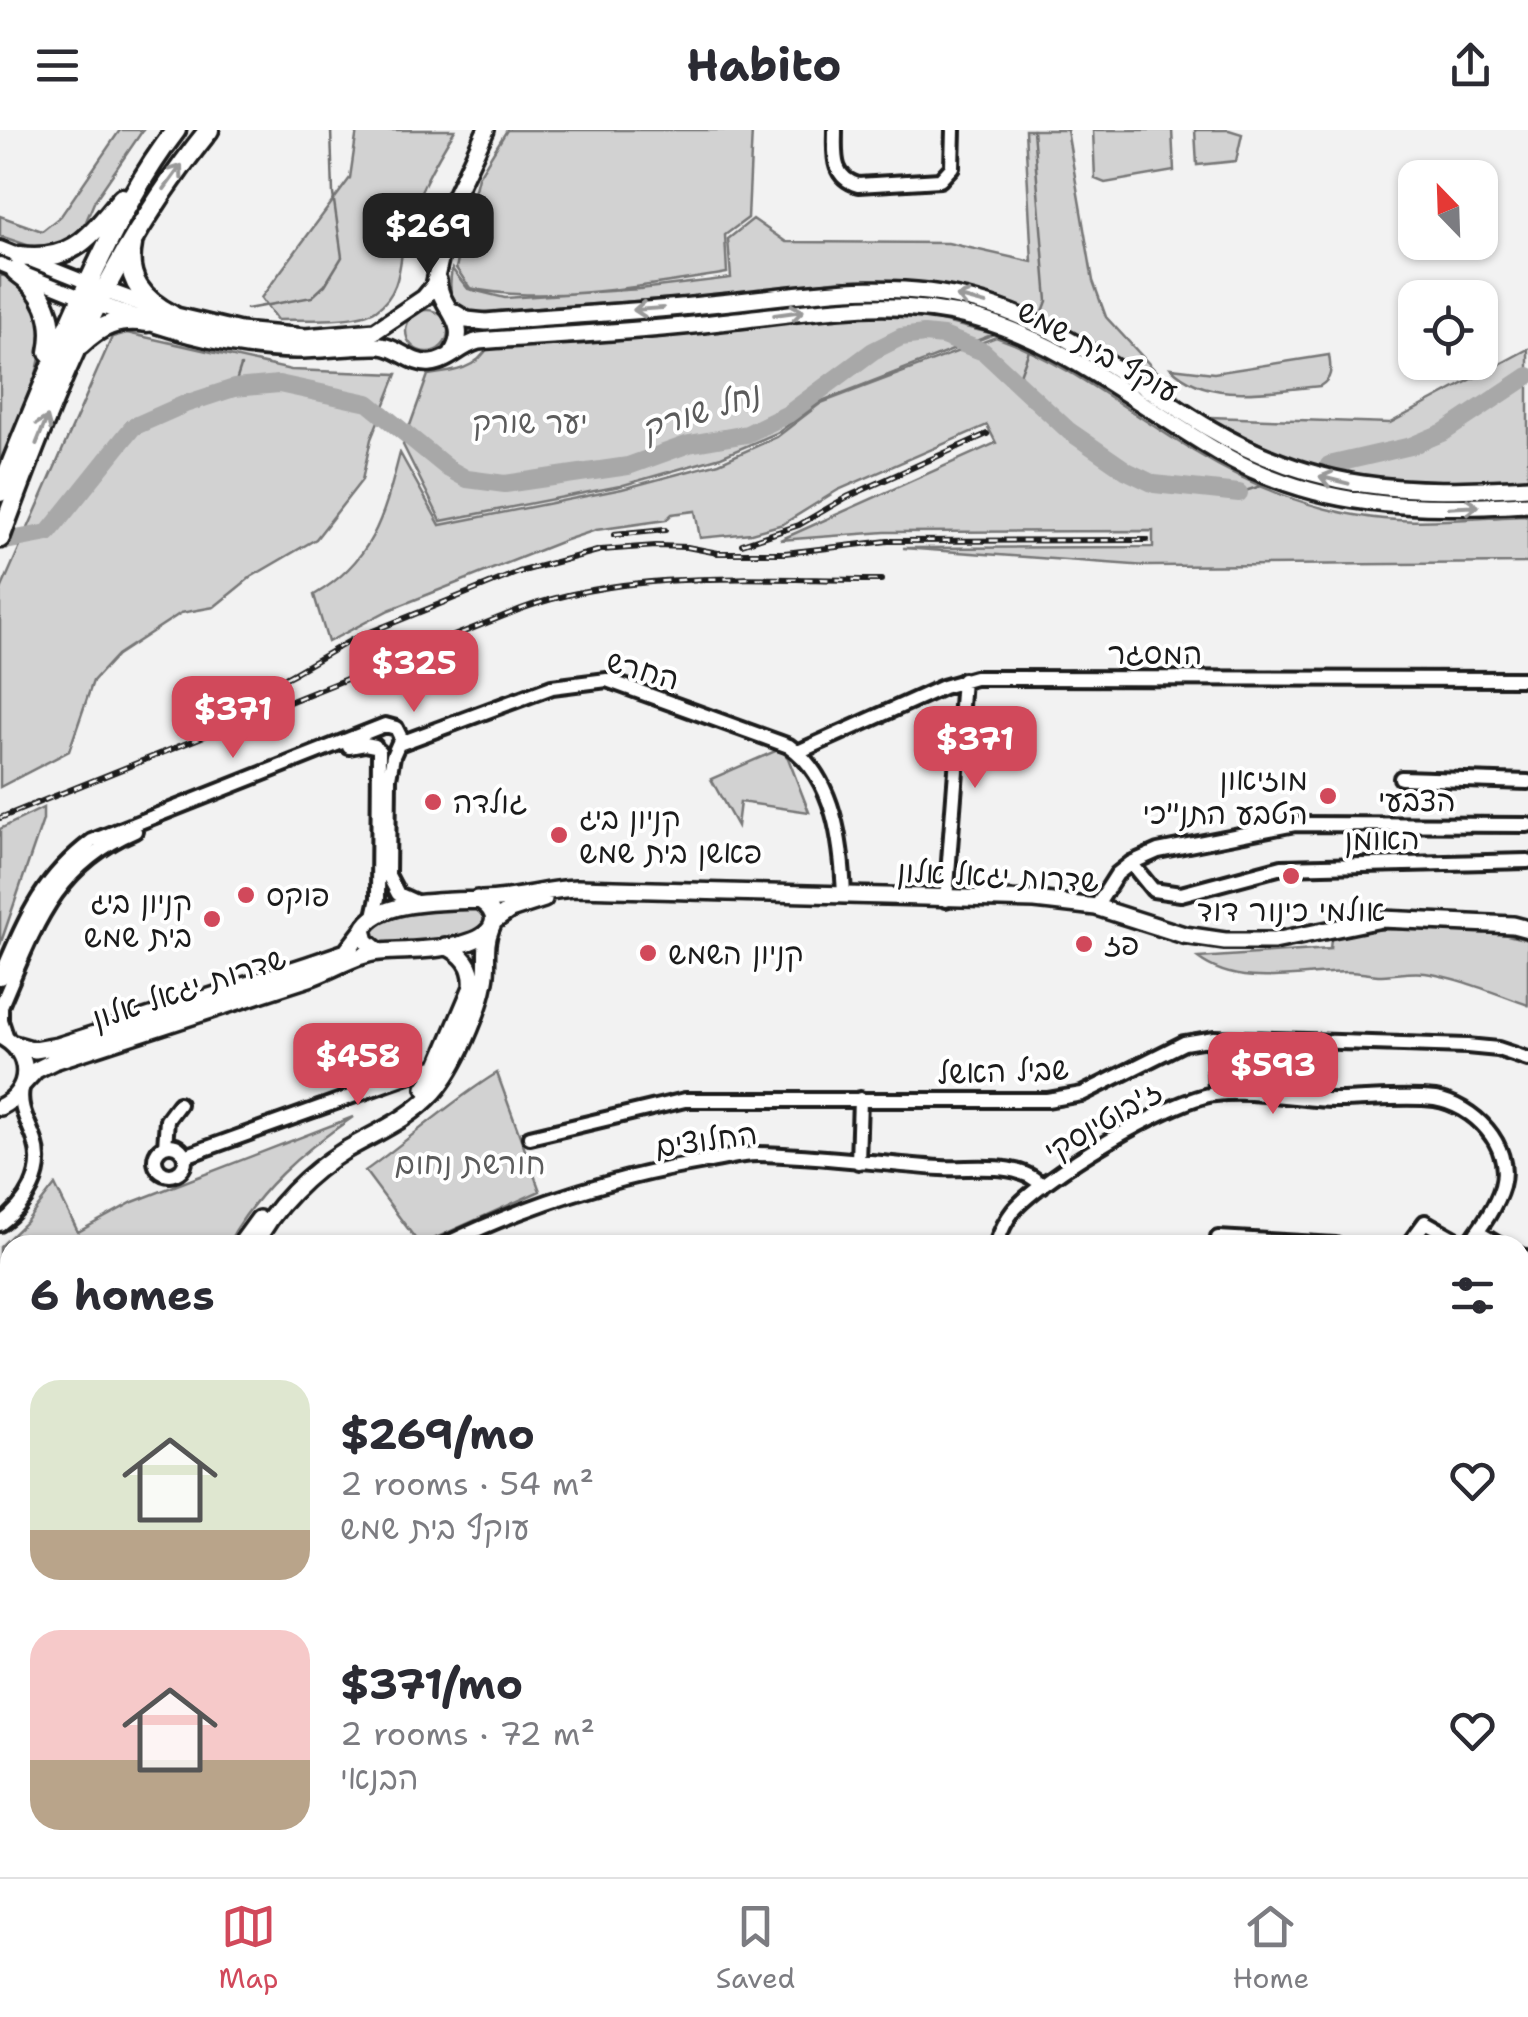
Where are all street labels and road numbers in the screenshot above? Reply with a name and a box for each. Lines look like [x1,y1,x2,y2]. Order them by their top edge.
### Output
street label: עוקף בית שמש [1010,290,1186,412]
street label: המסגר [1108,633,1202,674]
street label: החרש [602,641,684,699]
street label: הצבעי [1378,780,1456,821]
street label: האומן [1344,818,1420,860]
street label: שדרות יגאל אלון [896,850,1100,902]
street label: שדרות יגאל אלון [87,937,291,1039]
street label: שביל האשל [936,1048,1070,1094]
street label: ז'בוטינסקי [1036,1071,1170,1171]
street label: החלוצים [652,1113,760,1167]

